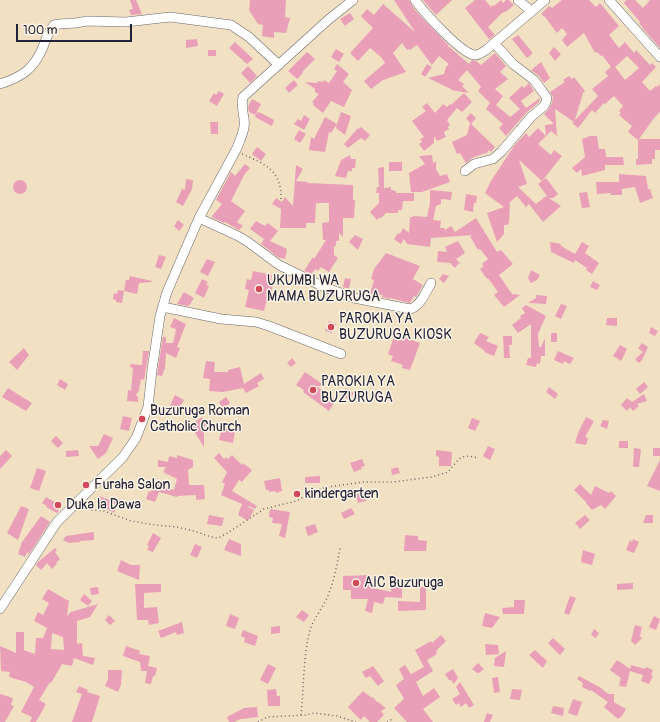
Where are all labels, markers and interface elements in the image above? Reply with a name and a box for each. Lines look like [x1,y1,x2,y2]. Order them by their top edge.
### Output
scale bar [18,16,134,42]
text: 100 m [23,23,57,38]
place label: UKUMBI WA MAMA BUZURUGA [267,273,380,306]
marker: UKUMBI WA MAMA BUZURUGA [254,284,264,294]
place label: PAROKIA YA BUZURUGA KIOSK [339,311,452,344]
marker: PAROKIA YA BUZURUGA KIOSK [326,322,336,332]
place label: PAROKIA YA BUZURUGA [321,374,395,406]
marker: PAROKIA YA BUZURUGA [308,385,318,395]
place label: Buzuruga Roman Catholic Church [150,403,250,436]
marker: Buzuruga Roman Catholic Church [137,414,147,424]
place label: Furaha Salon [94,477,170,493]
marker: Furaha Salon [81,480,91,490]
place label: kindergarten [305,486,379,502]
marker: kindergarten [292,489,302,499]
place label: Duka la Dawa [66,497,141,513]
marker: Duka la Dawa [53,500,63,510]
place label: AIC Buzuruga [364,575,444,591]
marker: AIC Buzuruga [351,578,361,588]

